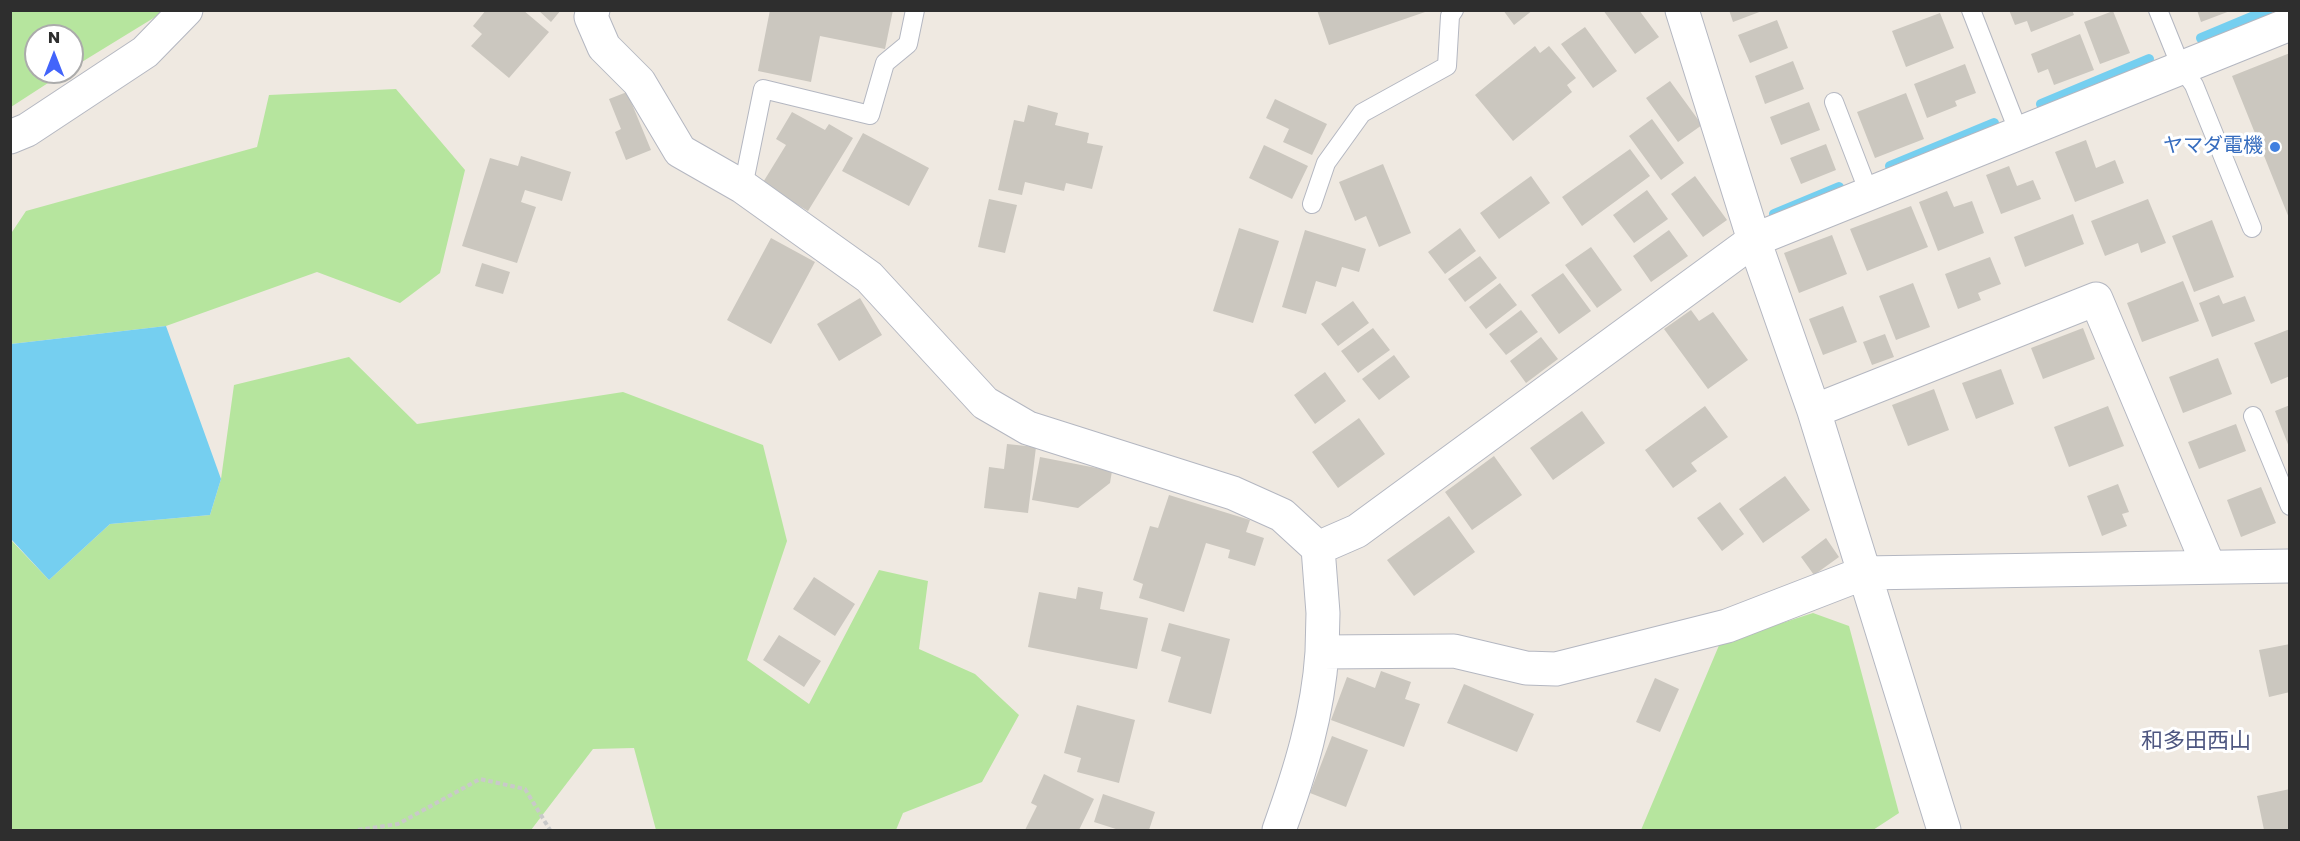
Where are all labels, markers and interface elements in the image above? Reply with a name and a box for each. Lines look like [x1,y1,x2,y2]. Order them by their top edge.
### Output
north arrow [24,24,84,84]
text: N [48,26,60,49]
place label: ヤマダ電機 [2163,135,2263,159]
marker: ヤマダ電機 [2268,140,2282,154]
district label: 和多田西山 [2141,729,2251,755]

